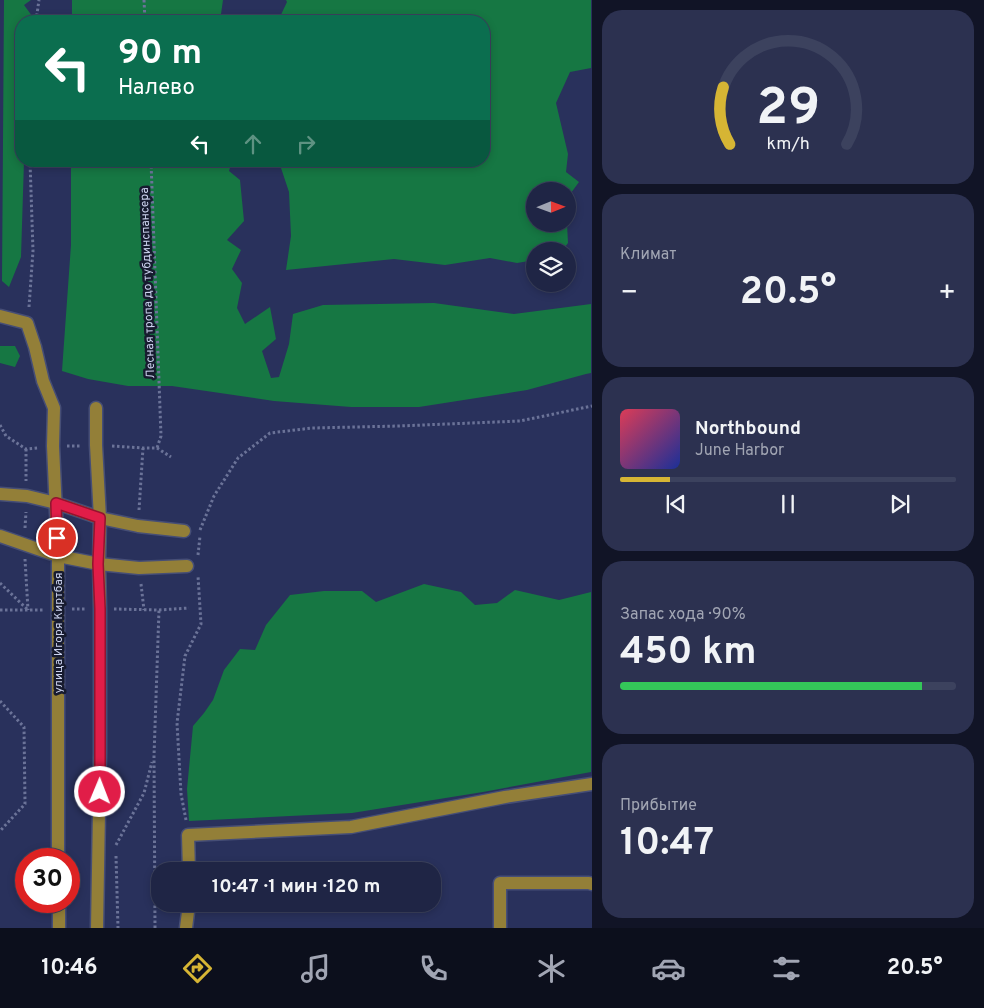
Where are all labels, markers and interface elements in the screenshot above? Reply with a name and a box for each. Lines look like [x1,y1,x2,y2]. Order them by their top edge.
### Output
text: 90 m [118,32,202,76]
icon: left [35,35,100,100]
text: Налево [118,75,195,102]
text: 29 [756,77,820,143]
icon: left [186,130,214,158]
icon: ahead [239,130,267,158]
icon: right [292,130,320,158]
text: km/h [766,133,810,156]
north arrow [526,182,576,232]
map controls [526,182,576,292]
street label: Лесная тропа до тубдинспансера [137,187,159,379]
button: layers [526,242,576,292]
text: Климат [620,245,677,265]
text: 20.5° [740,269,836,318]
text: − [620,276,638,312]
text: + [938,276,956,312]
text: Northbound [695,417,801,441]
text: June Harbor [695,441,784,461]
icon: previous [662,490,690,518]
icon: pause [774,490,802,518]
icon: next [886,490,914,518]
pin [36,517,78,559]
icon: arrive [43,524,71,552]
street label: улица Игоря Киртбая [51,572,67,694]
text: Запас хода · 90% [620,605,746,625]
text: 450 km [620,629,757,678]
position arrow [73,765,125,817]
text: Прибытие [620,796,697,816]
text: 10:47 [620,820,714,869]
speed limit sign: 30 [15,848,80,913]
text: 10:47 · 1 мин · 120 m [212,875,380,899]
icon: directions [180,951,215,986]
icon: music [298,951,333,986]
icon: phone [416,951,451,986]
icon: climate [534,951,569,986]
icon: car [651,951,686,986]
icon: filters [769,951,804,986]
text: 10:46 [41,955,98,982]
text: 20.5° [887,955,943,982]

